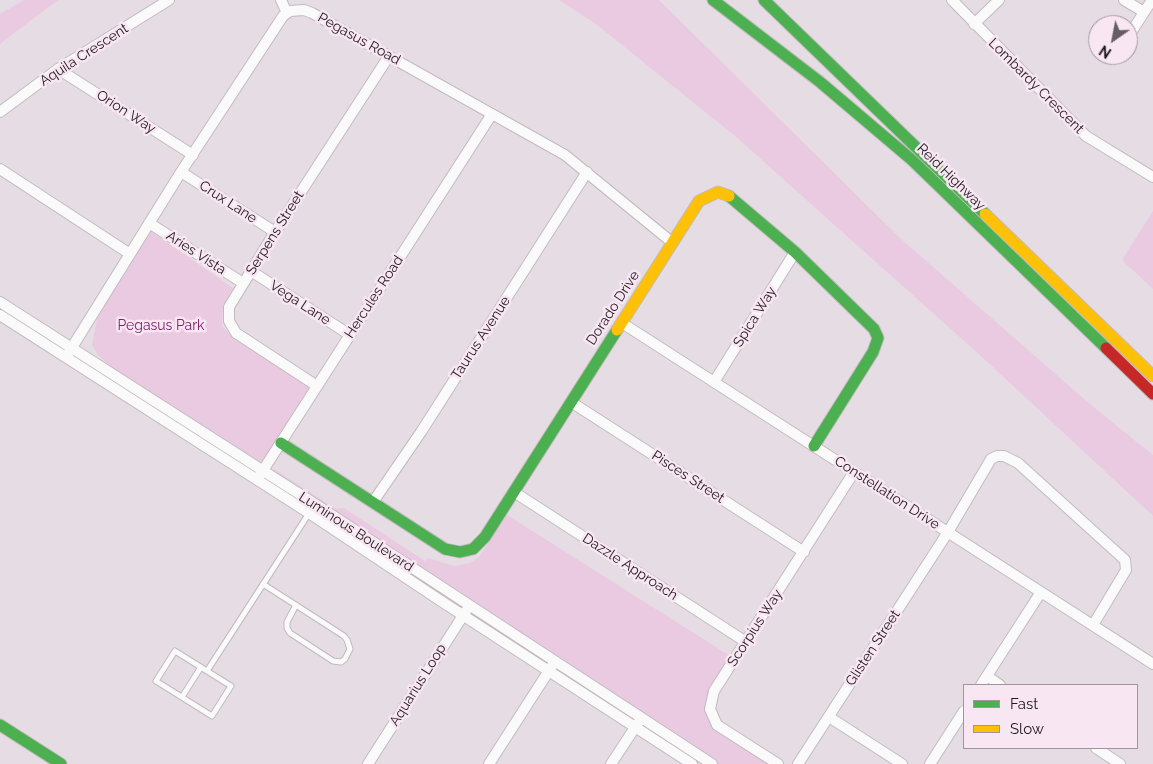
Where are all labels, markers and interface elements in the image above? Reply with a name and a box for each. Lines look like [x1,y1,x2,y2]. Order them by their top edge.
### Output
street label: Pegasus Road [315,9,403,69]
north arrow [1088,15,1138,65]
street label: Aquila Crescent [37,20,131,90]
street label: Lombardy Crescent [985,35,1087,137]
text: N [1097,42,1114,61]
street label: Orion Way [93,87,159,137]
street label: Reid Highway [913,140,989,214]
street label: Crux Lane [196,177,260,227]
street label: Serpens Street [242,188,308,278]
street label: Aries Vista [163,228,229,278]
street label: Hercules Road [341,253,407,341]
street label: Dorado Drive [583,268,643,348]
street label: Vega Lane [267,277,333,329]
street label: Spica Way [730,284,780,350]
street label: Taurus Avenue [448,293,514,383]
park label: Pegasus Park [117,318,205,334]
street label: Pisces Street [648,447,728,507]
street label: Constellation Drive [831,453,943,533]
street label: Luminous Boulevard [295,489,417,575]
street label: Dazzle Approach [579,530,681,604]
street label: Scorpius Way [724,586,786,670]
street label: Glisten Street [842,607,904,689]
street label: Aquarius Loop [386,641,450,729]
legend [963,684,1138,749]
text: Fast [1010,695,1038,713]
text: Slow [1010,720,1044,738]

